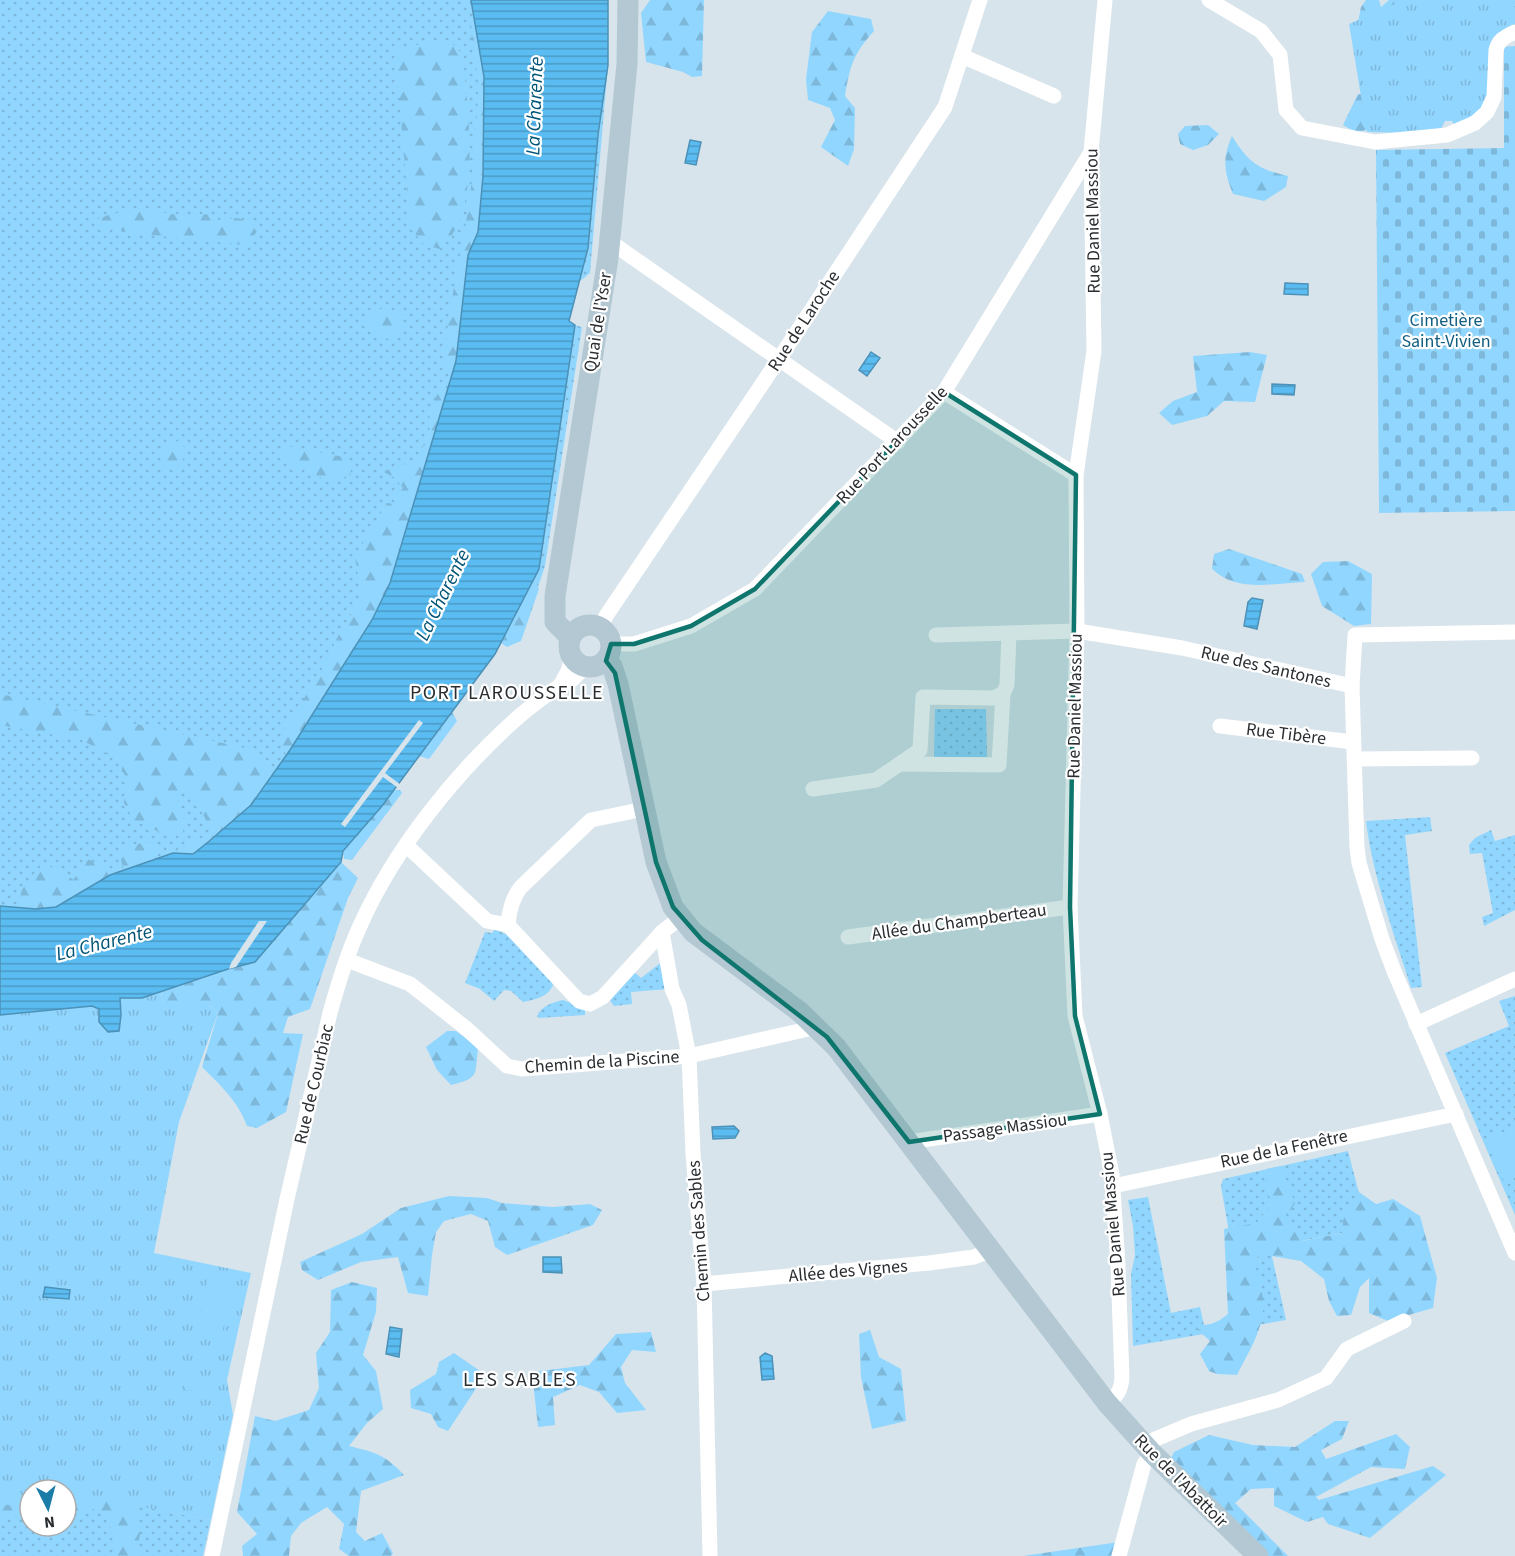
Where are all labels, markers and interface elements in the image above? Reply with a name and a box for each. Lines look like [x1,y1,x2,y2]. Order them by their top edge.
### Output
water label: La Charente [519,56,551,156]
street label: Rue Daniel Massiou [1079,148,1107,294]
street label: Rue de Laroche [762,266,846,376]
street label: Quai de l'Yser [578,269,618,374]
park label: Cimetière Saint-Vivien [1401,308,1491,354]
street label: Rue Port Larousselle [830,380,954,510]
water label: La Charente [409,545,477,645]
street label: Rue Daniel Massiou [1061,633,1089,779]
street label: Rue des Santones [1198,640,1334,694]
district label: PORT LAROUSSELLE [410,679,604,707]
street label: Rue Tibère [1245,717,1328,751]
street label: Allée du Champberteau [870,897,1048,947]
water label: La Charente [53,918,155,968]
street label: Rue de Courbiac [288,1021,340,1147]
street label: Chemin de la Piscine [524,1044,680,1080]
street label: Passage Massiou [941,1107,1069,1149]
street label: Rue de la Fenêtre [1218,1123,1350,1175]
street label: Rue Daniel Massiou [1094,1151,1132,1297]
street label: Chemin des Sables [682,1160,716,1302]
street label: Allée des Vignes [787,1253,909,1289]
district label: LES SABLES [463,1366,577,1394]
street label: Rue de l'Abattoir [1129,1429,1234,1534]
north arrow [18,1478,78,1538]
text: N [43,1510,56,1533]

